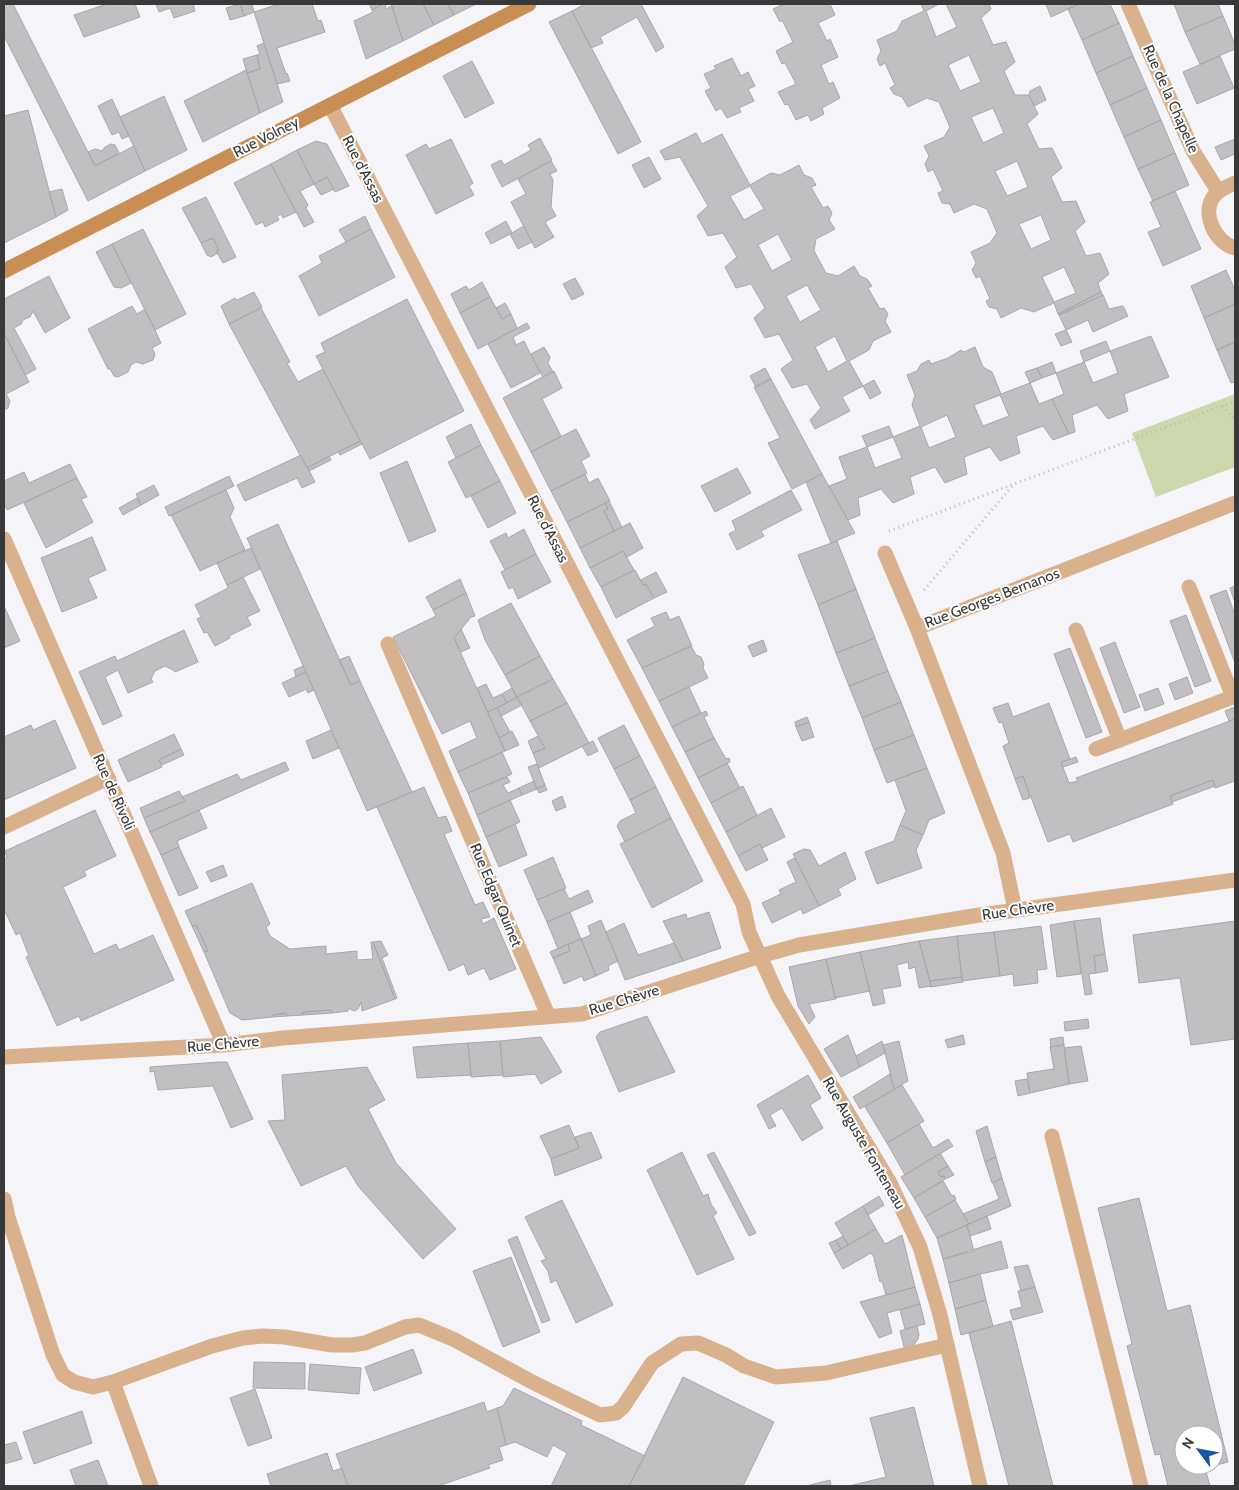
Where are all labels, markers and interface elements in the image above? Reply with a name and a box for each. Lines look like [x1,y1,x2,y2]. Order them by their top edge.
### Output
street label: Rue de la Chapelle [1139,42,1203,156]
street label: Rue Volney [230,113,302,161]
street label: Rue d'Assas [338,132,388,206]
street label: Rue d'Assas [523,492,573,566]
street label: Rue Georges Bernanos [922,564,1062,632]
street label: Rue de Rivoli [89,751,139,833]
street label: Rue Edgar Quinet [466,841,526,949]
street label: Rue Chèvre [981,896,1055,924]
street label: Rue Chèvre [587,981,662,1019]
street label: Rue Chèvre [186,1032,260,1056]
street label: Rue Auguste Fonteneau [819,1074,909,1212]
north arrow [1174,1425,1224,1475]
text: N [1178,1434,1198,1452]

